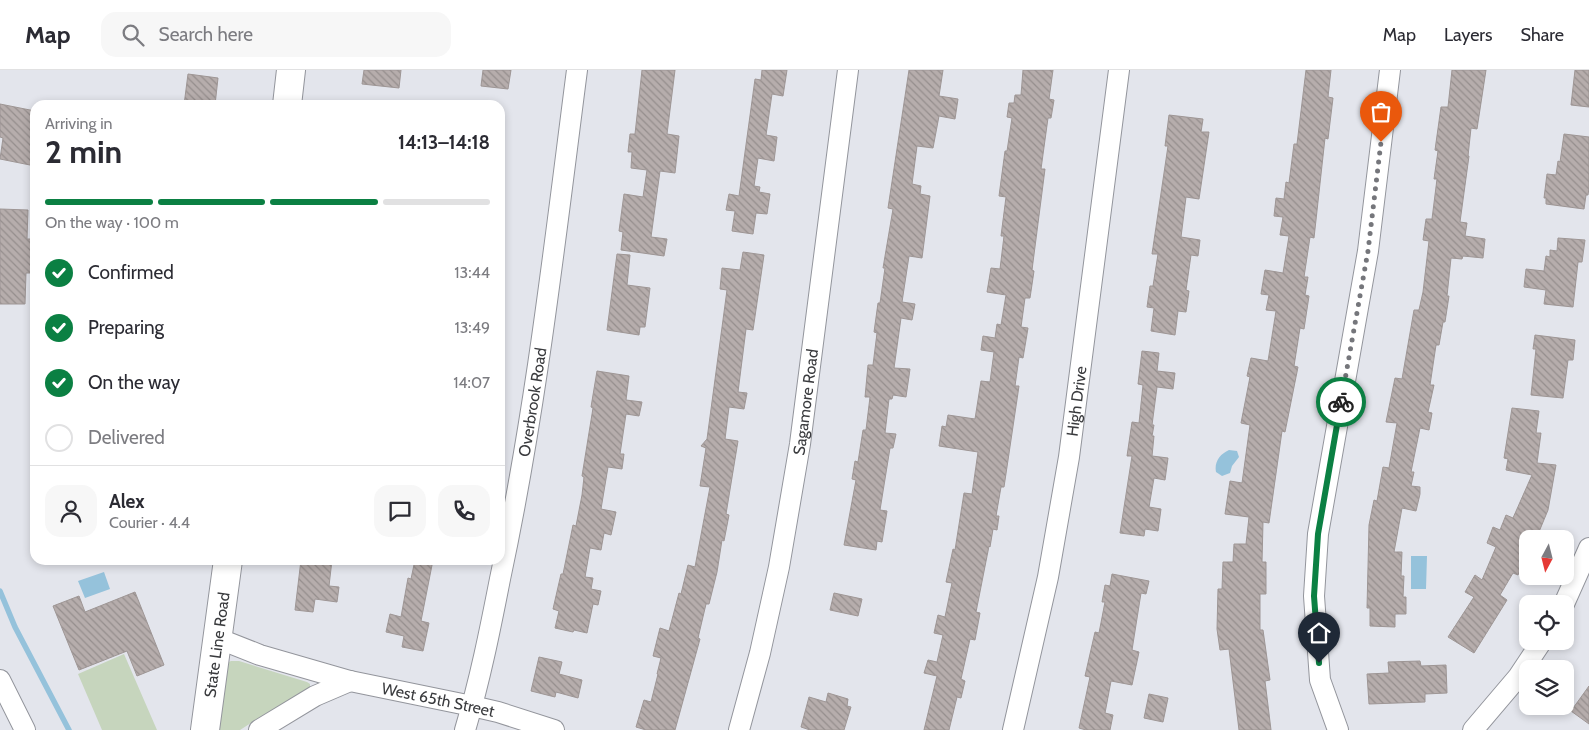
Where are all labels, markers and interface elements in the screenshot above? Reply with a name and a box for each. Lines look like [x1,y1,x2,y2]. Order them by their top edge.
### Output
search box [101,12,451,57]
text: Map [25,20,71,49]
icon: search [119,21,147,49]
text: Search here [159,23,253,46]
text: Map [1383,24,1416,46]
text: Layers [1444,24,1493,46]
text: Share [1521,24,1564,46]
pin [1360,91,1402,142]
icon: bag [1367,98,1395,126]
text: Arriving in [45,114,112,133]
text: 14:13–14:18 [398,131,490,154]
text: 2 min [45,132,122,171]
text: On the way · 100 m [45,213,179,232]
icon: check [45,259,73,287]
text: Confirmed [88,261,174,284]
text: 13:44 [454,263,490,282]
icon: check [45,314,73,342]
text: Preparing [88,316,164,339]
text: 13:49 [454,318,490,337]
street label: Overbrook Road [514,346,550,458]
street label: Sagamore Road [789,348,822,457]
street label: High Drive [1062,365,1090,438]
icon: check [45,369,73,397]
text: On the way [88,371,180,394]
text: 14:07 [453,373,490,392]
courier [1316,377,1366,427]
icon: bike [1327,388,1355,416]
text: Delivered [88,426,165,449]
button: person [45,485,97,537]
button: chat [374,485,426,537]
button: phone [438,485,490,537]
text: Alex [109,490,145,513]
text: Courier · 4.4 [109,513,190,532]
north arrow [1519,530,1574,585]
map controls [1519,530,1574,715]
street label: State Line Road [200,591,233,699]
button: locate [1519,595,1574,650]
pin [1298,612,1340,663]
icon: home [1305,619,1333,647]
button: layers [1519,660,1574,715]
street label: West 65th Street [380,678,497,721]

